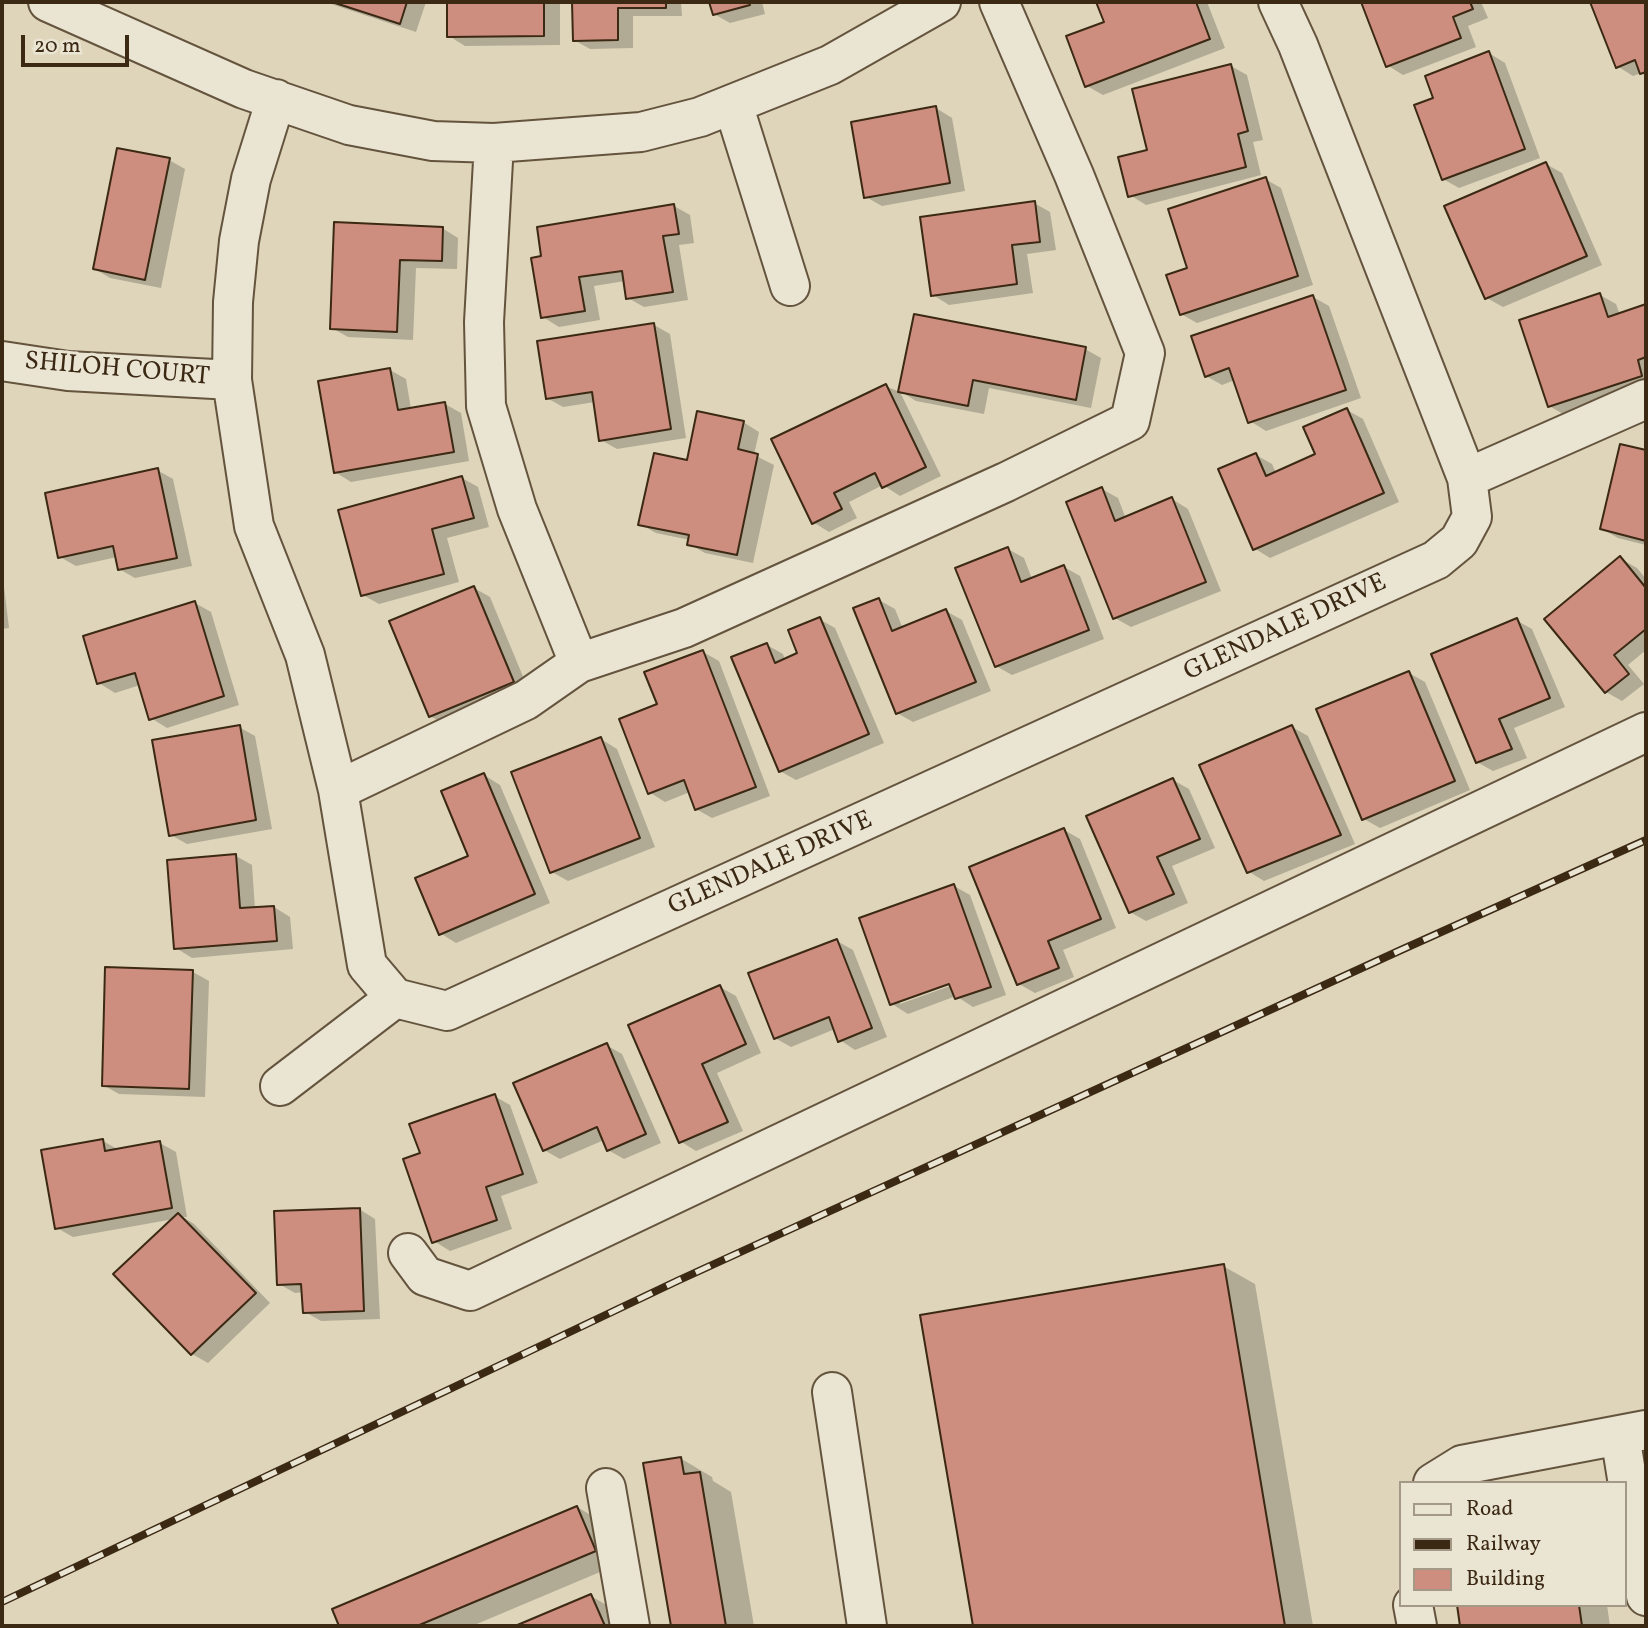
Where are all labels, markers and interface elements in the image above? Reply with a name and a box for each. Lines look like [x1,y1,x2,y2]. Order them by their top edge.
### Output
scale bar [24,21,133,65]
text: 20 m [34,32,80,61]
street label: SHILOH COURT [23,347,211,395]
street label: GLENDALE DRIVE [1180,568,1392,690]
street label: GLENDALE DRIVE [664,806,878,924]
legend [1400,1481,1627,1607]
text: Road [1466,1495,1513,1524]
text: Railway [1466,1530,1541,1559]
text: Building [1466,1565,1545,1594]

